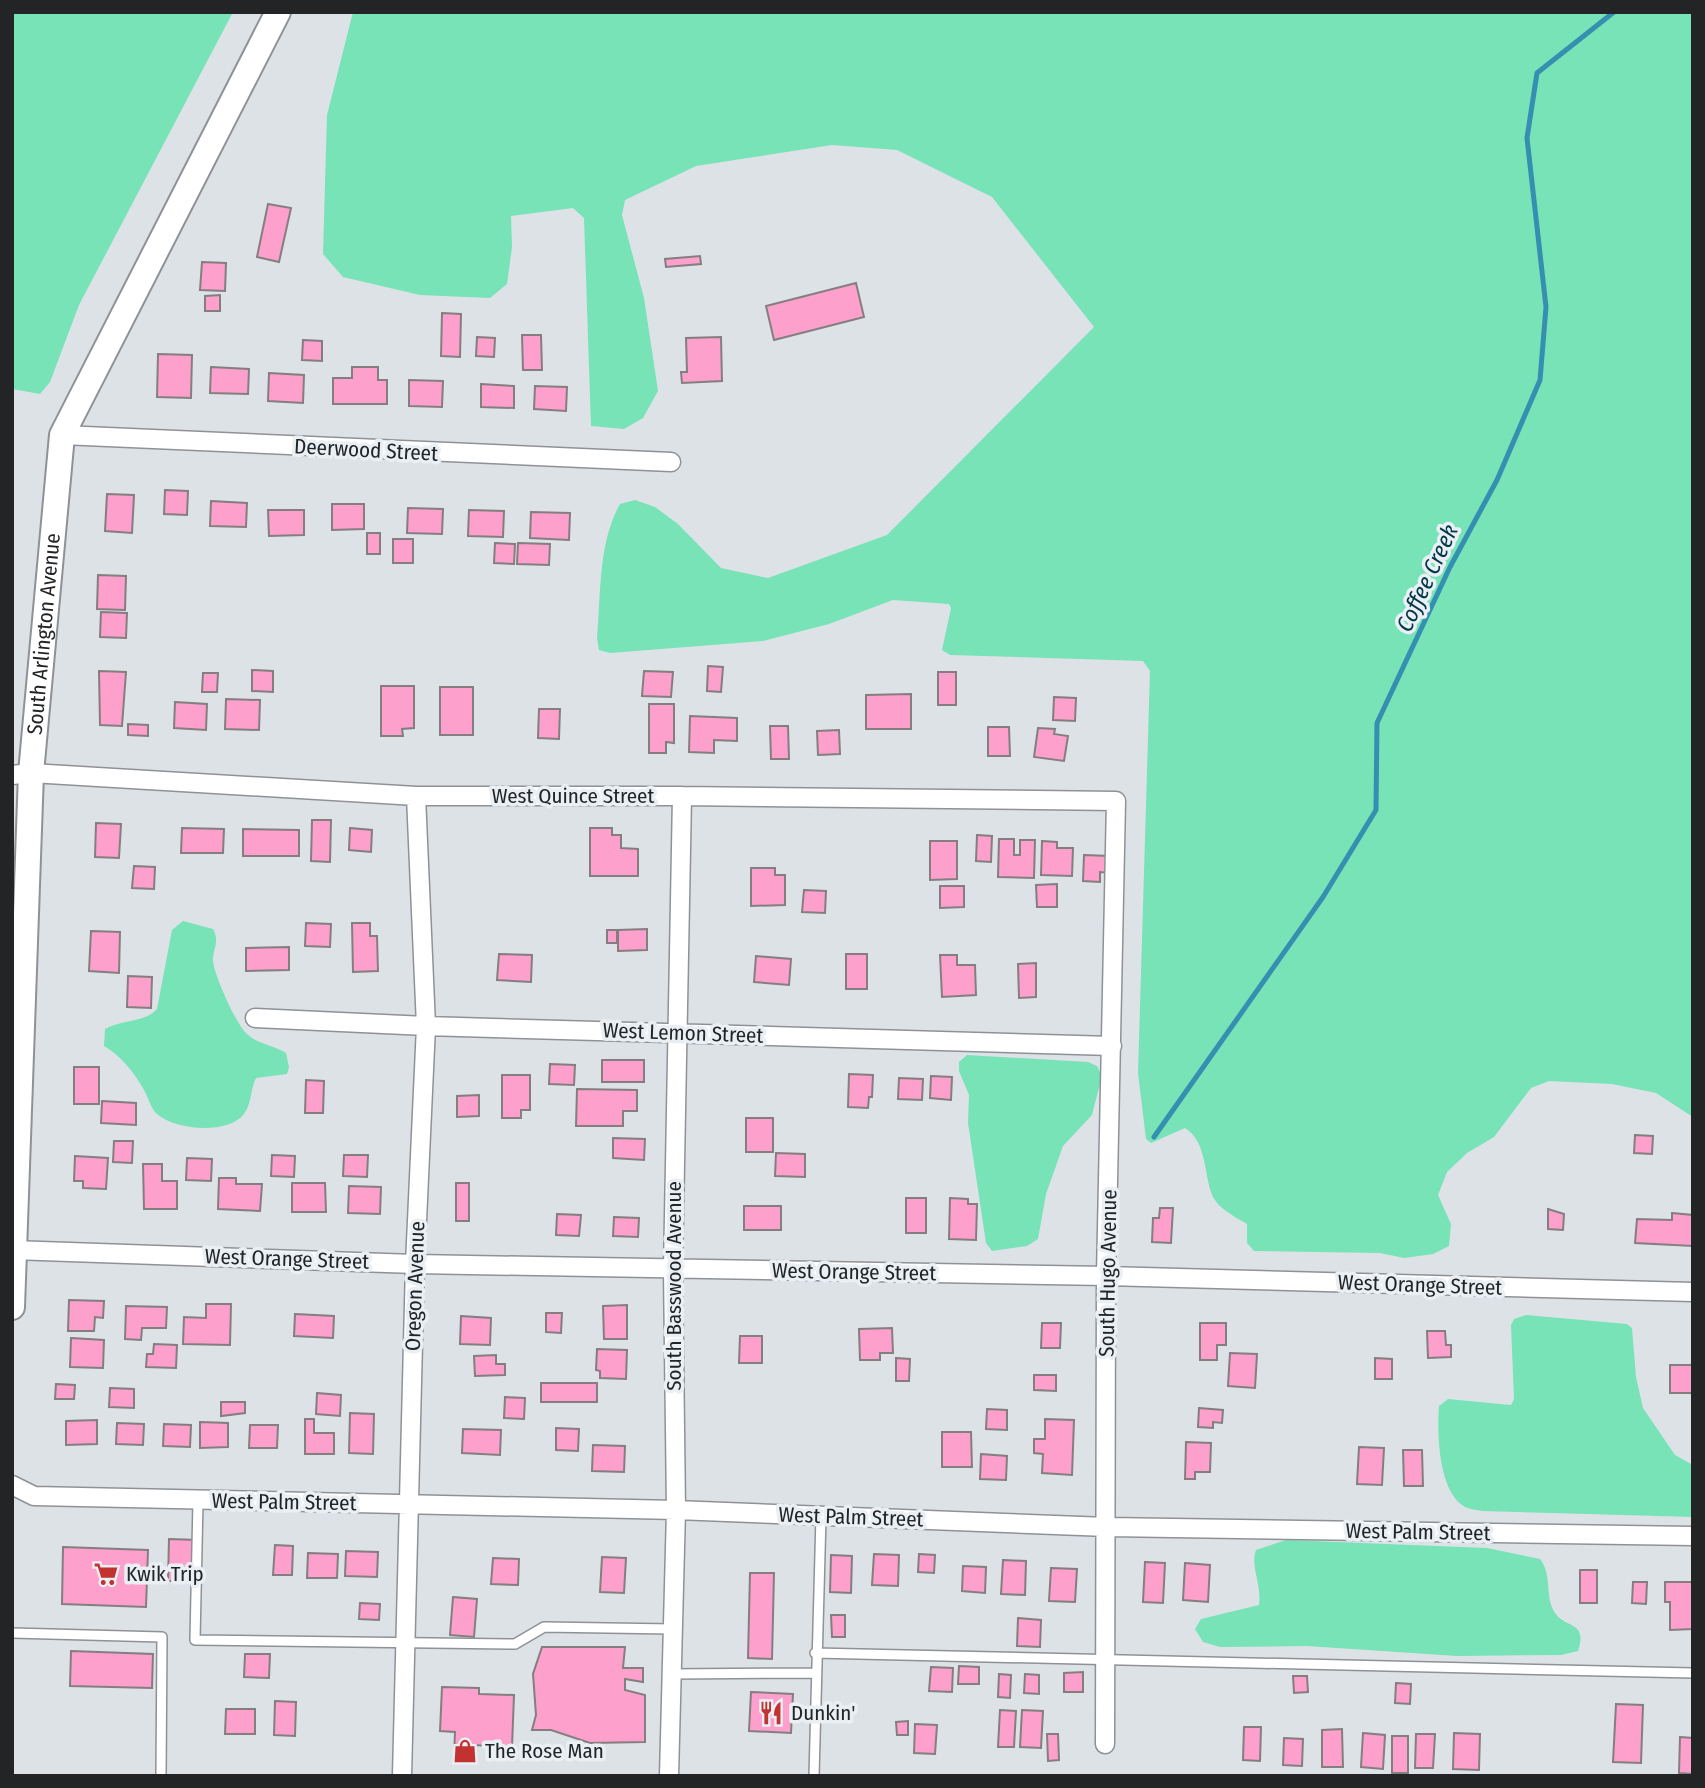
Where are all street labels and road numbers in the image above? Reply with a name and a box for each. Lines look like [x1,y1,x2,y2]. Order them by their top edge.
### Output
street label: Deerwood Street [293,433,439,467]
street label: South Arlington Avenue [22,532,66,736]
street label: West Quince Street [492,783,654,809]
street label: West Lemon Street [602,1017,764,1049]
street label: South Basswood Avenue [661,1181,687,1391]
street label: South Hugo Avenue [1094,1189,1122,1357]
street label: Oregon Avenue [400,1221,430,1351]
street label: West Orange Street [204,1243,370,1275]
street label: West Orange Street [772,1258,937,1286]
street label: West Orange Street [1337,1269,1503,1301]
street label: West Palm Street [211,1488,357,1516]
street label: West Palm Street [778,1501,924,1533]
street label: West Palm Street [1345,1518,1491,1546]

